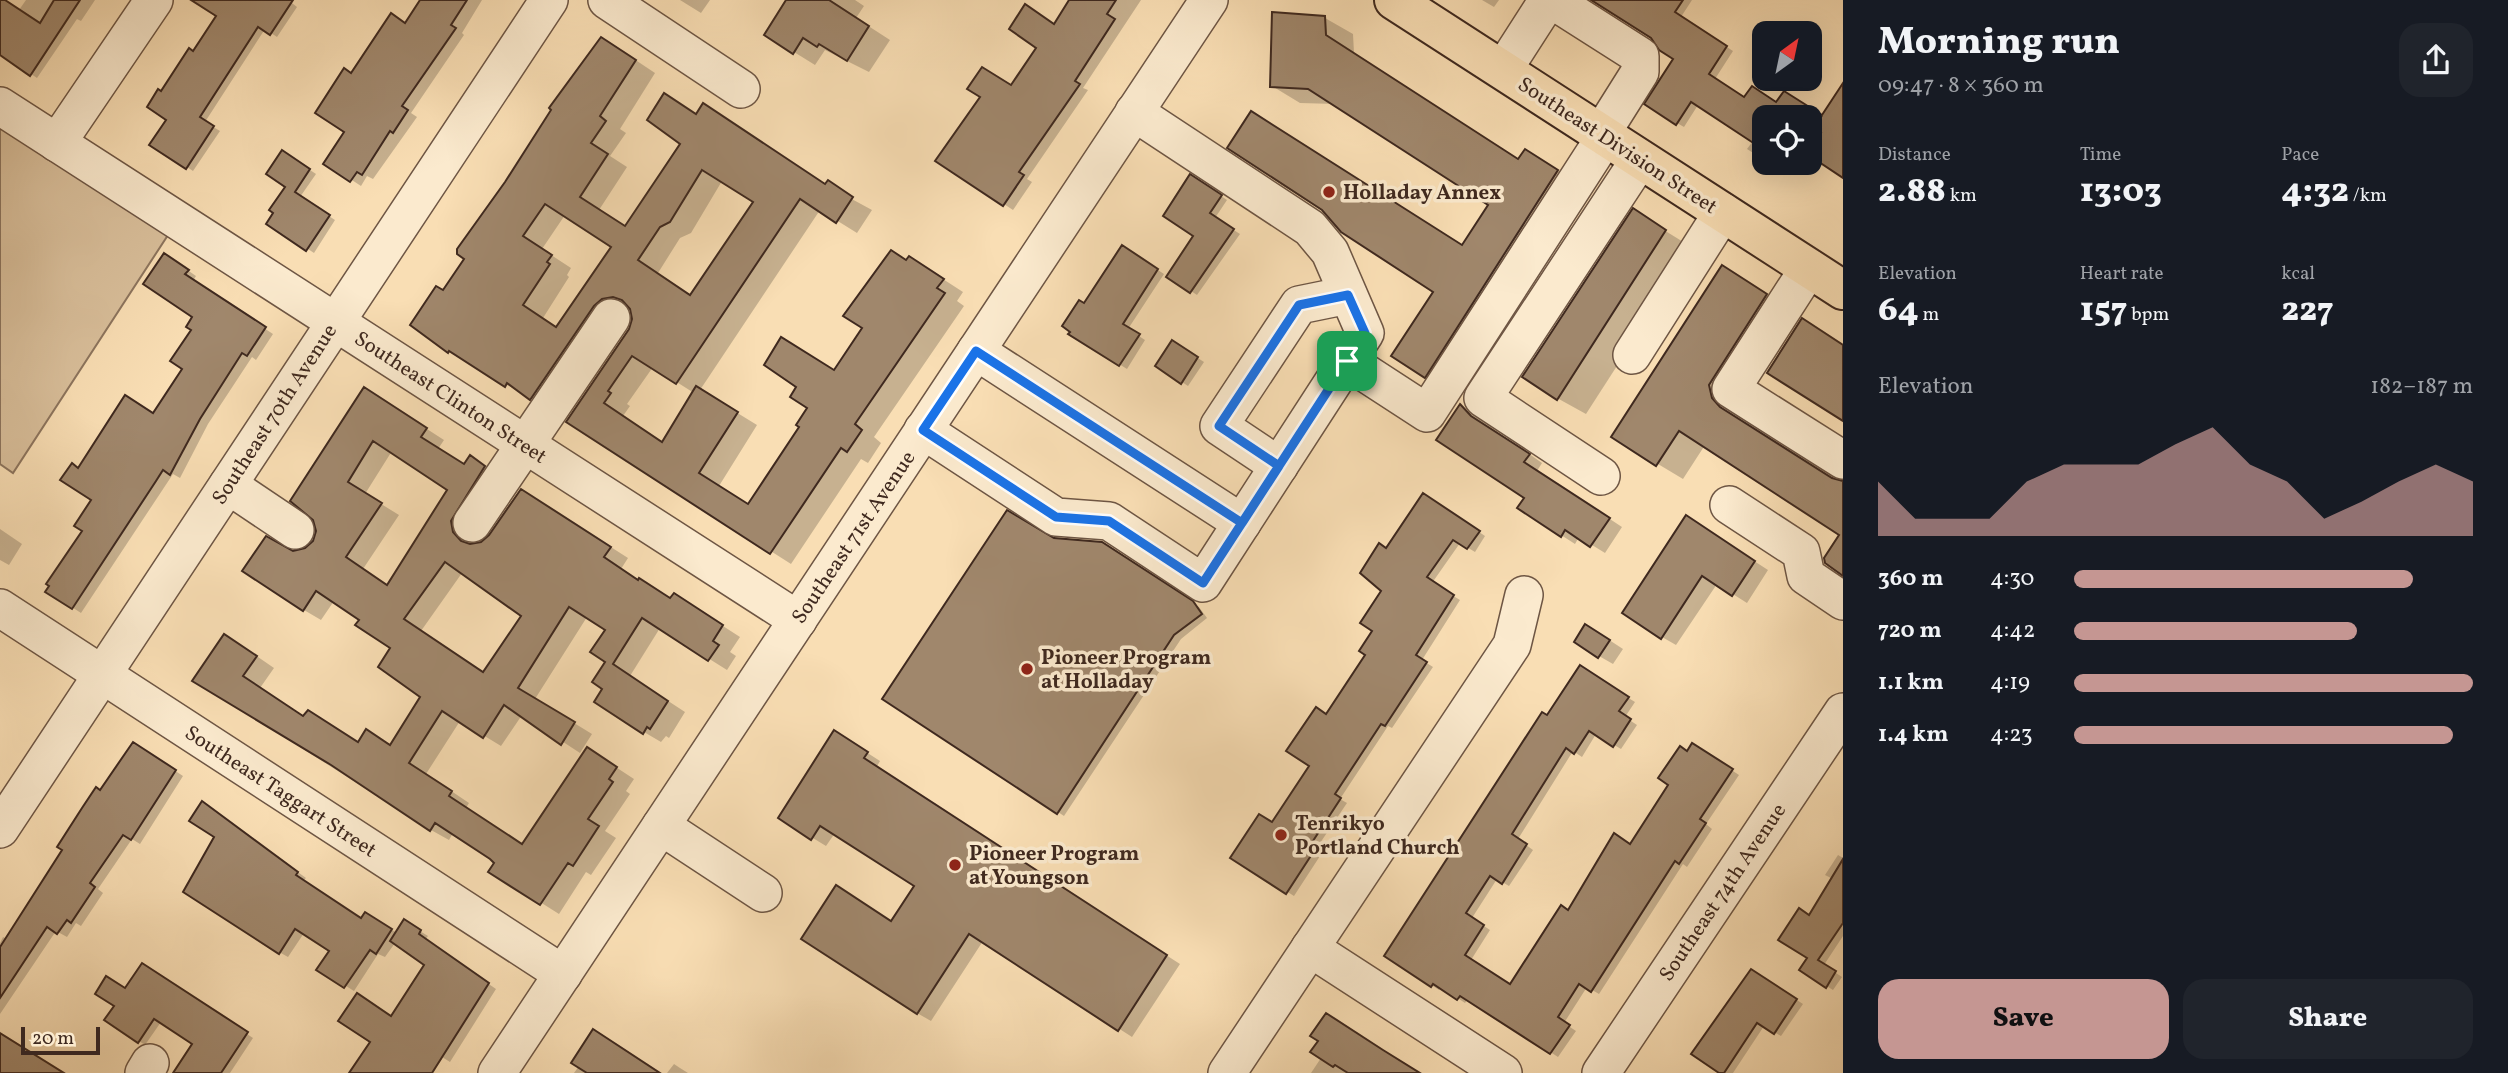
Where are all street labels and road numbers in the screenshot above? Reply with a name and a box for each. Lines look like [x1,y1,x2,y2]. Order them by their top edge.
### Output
street label: Southeast Division Street [1512,71,1723,222]
street label: Southeast 70th Avenue [206,319,345,511]
street label: Southeast Clinton Street [348,325,552,472]
street label: Southeast 71st Avenue [785,446,923,630]
street label: Southeast Taggart Street [178,719,382,865]
street label: Southeast 74th Avenue [1653,798,1794,988]

